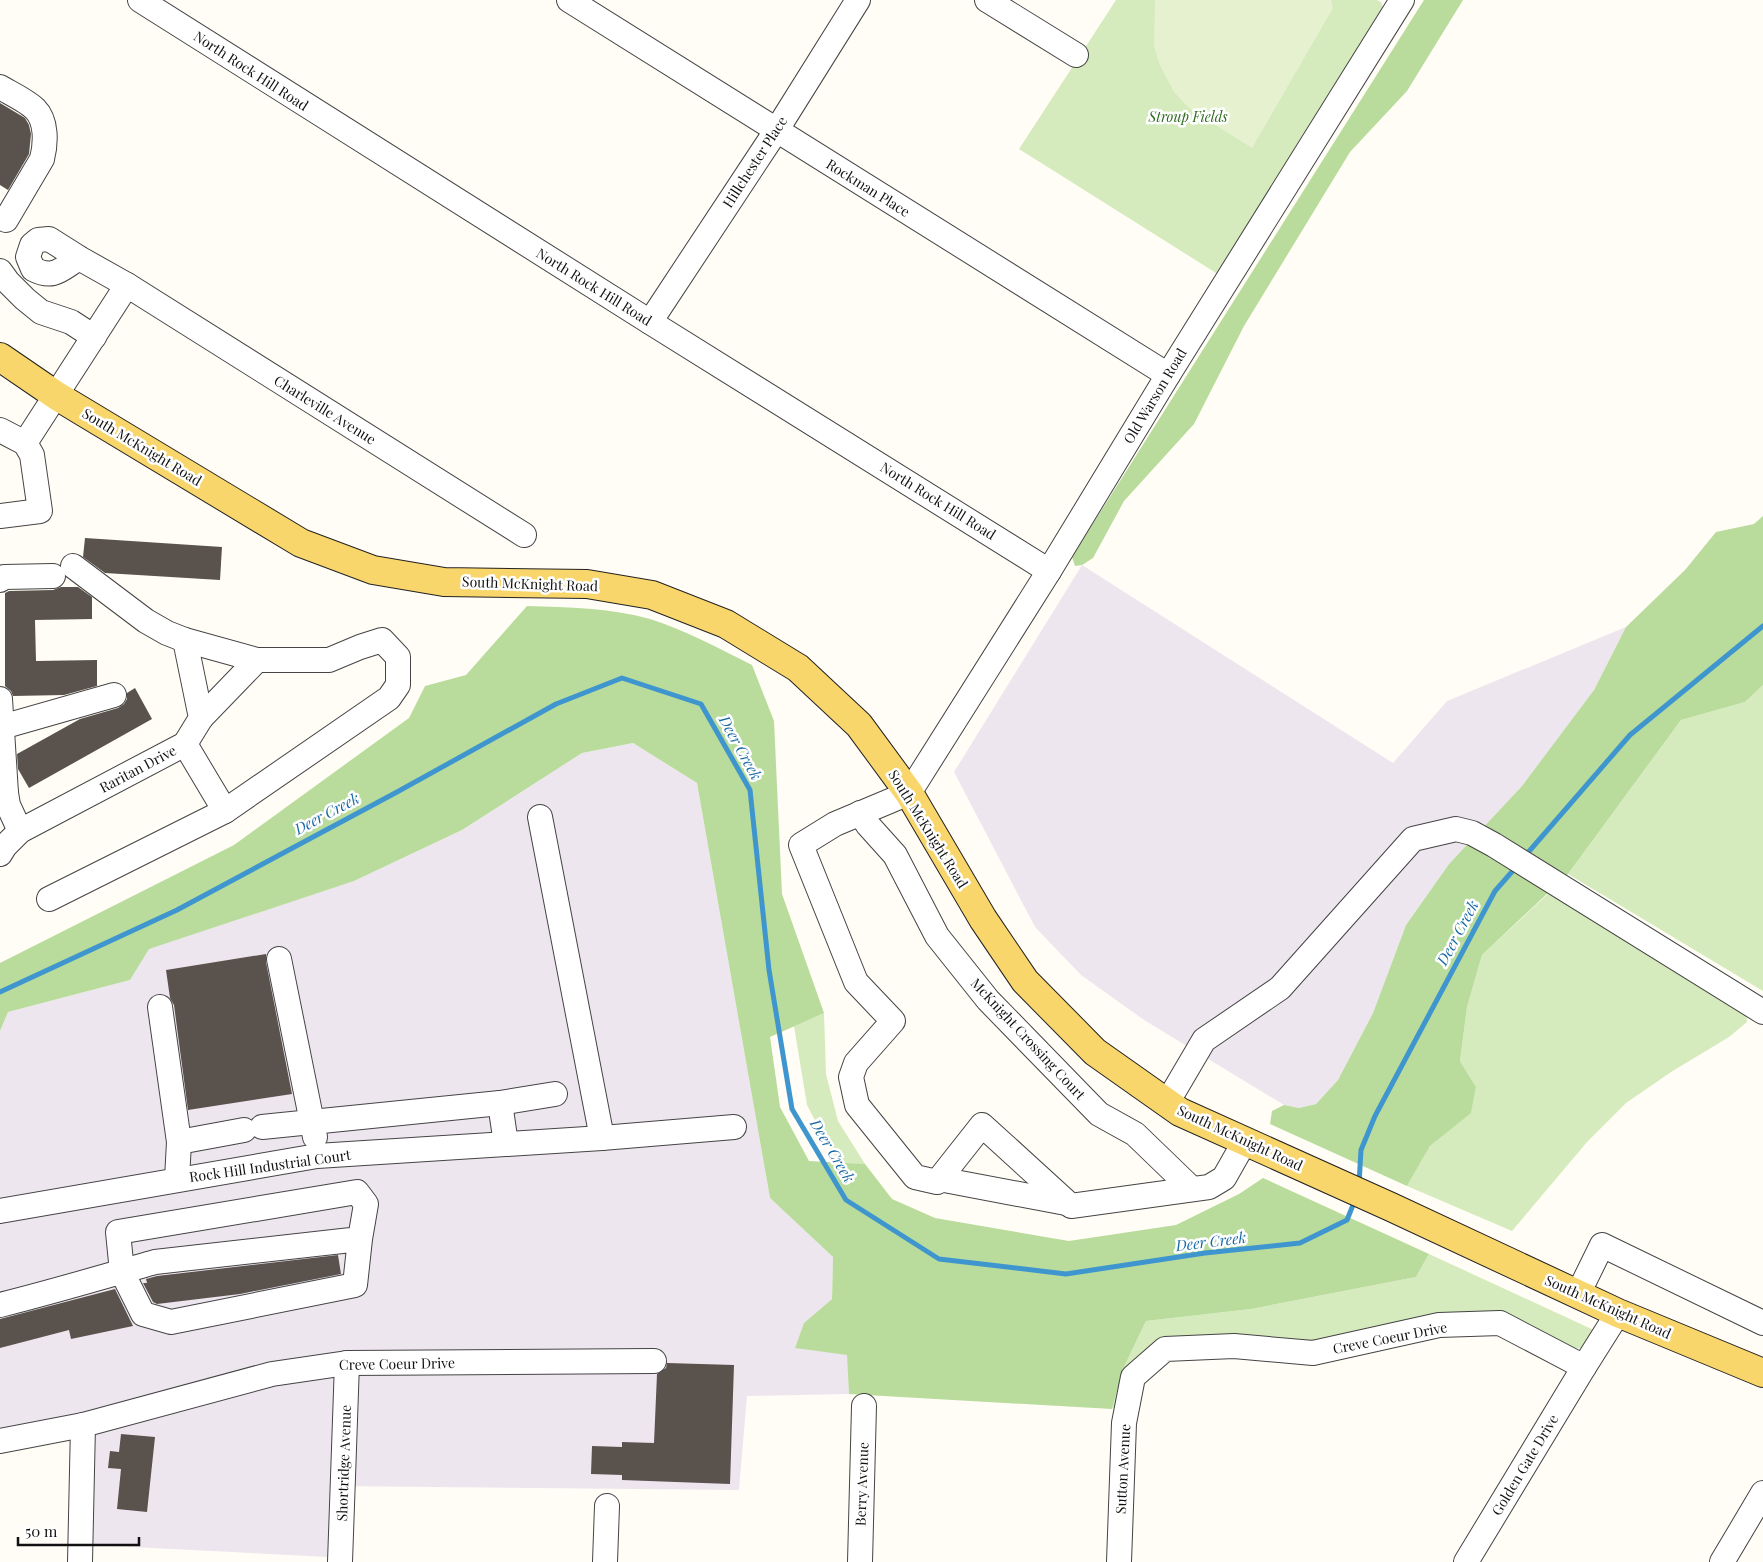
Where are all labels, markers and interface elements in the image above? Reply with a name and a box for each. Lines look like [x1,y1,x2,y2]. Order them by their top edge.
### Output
street label: North Rock Hill Road [190,26,312,115]
park label: Stroup Fields [1147,107,1228,126]
street label: Hillchester Place [718,112,791,211]
street label: Rockman Place [823,154,914,221]
street label: North Rock Hill Road [533,243,656,330]
street label: Old Warson Road [1119,345,1191,447]
street label: Charleville Avenue [271,371,380,449]
street label: South McKnight Road [79,403,205,490]
street label: North Rock Hill Road [877,457,1000,544]
street label: South McKnight Road [462,572,598,595]
water label: Deer Creek [715,711,767,784]
street label: Raritan Drive [96,740,179,797]
street label: South McKnight Road [884,766,973,891]
water label: Deer Creek [290,788,363,839]
water label: Deer Creek [1431,896,1483,969]
street label: McKnight Crossing Court [967,974,1091,1104]
street label: South McKnight Road [1175,1100,1306,1175]
water label: Deer Creek [806,1114,860,1186]
street label: Rock Hill Industrial Court [188,1145,353,1186]
water label: Deer Creek [1174,1227,1247,1255]
street label: South McKnight Road [1542,1270,1674,1343]
street label: Creve Coeur Drive [1331,1317,1449,1358]
street label: Creve Coeur Drive [339,1353,455,1374]
street label: Shortridge Avenue [332,1404,355,1522]
street label: Golden Gate Drive [1487,1411,1562,1519]
street label: Sutton Avenue [1111,1423,1134,1515]
street label: Berry Avenue [851,1442,872,1526]
scale bar [18,1514,139,1546]
text: 50 m [25,1521,58,1541]

